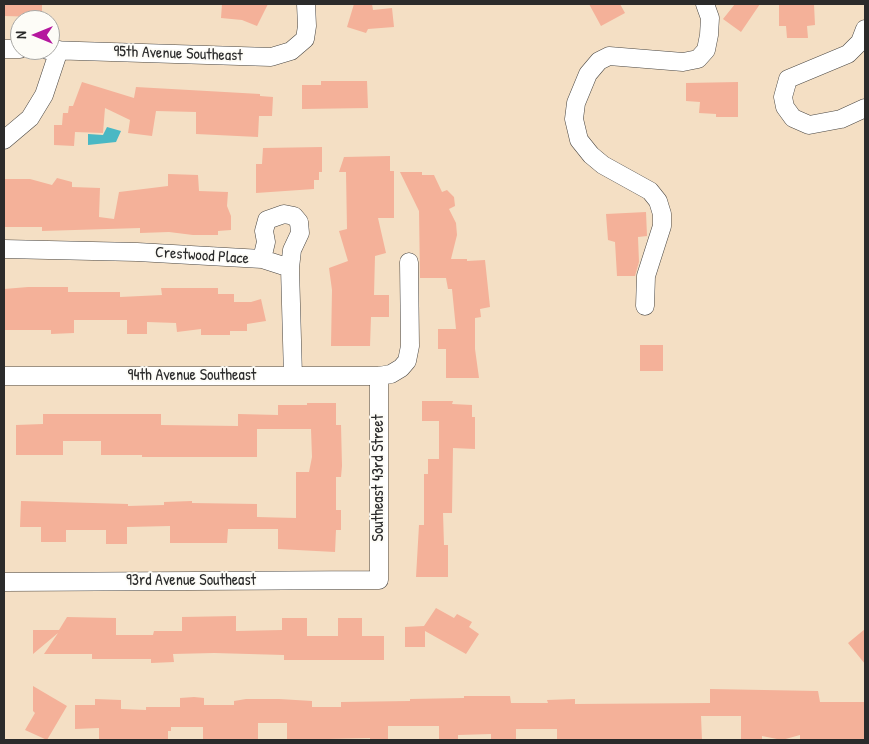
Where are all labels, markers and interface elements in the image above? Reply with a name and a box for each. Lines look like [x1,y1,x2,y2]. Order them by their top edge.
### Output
north arrow [10,10,60,60]
text: N [11,31,30,39]
street label: 95th Avenue Southeast [113,42,243,66]
street label: Crestwood Place [154,243,250,269]
street label: 94th Avenue Southeast [128,366,256,386]
street label: Southeast 43rd Street [369,415,389,541]
street label: 93rd Avenue Southeast [126,571,256,591]

